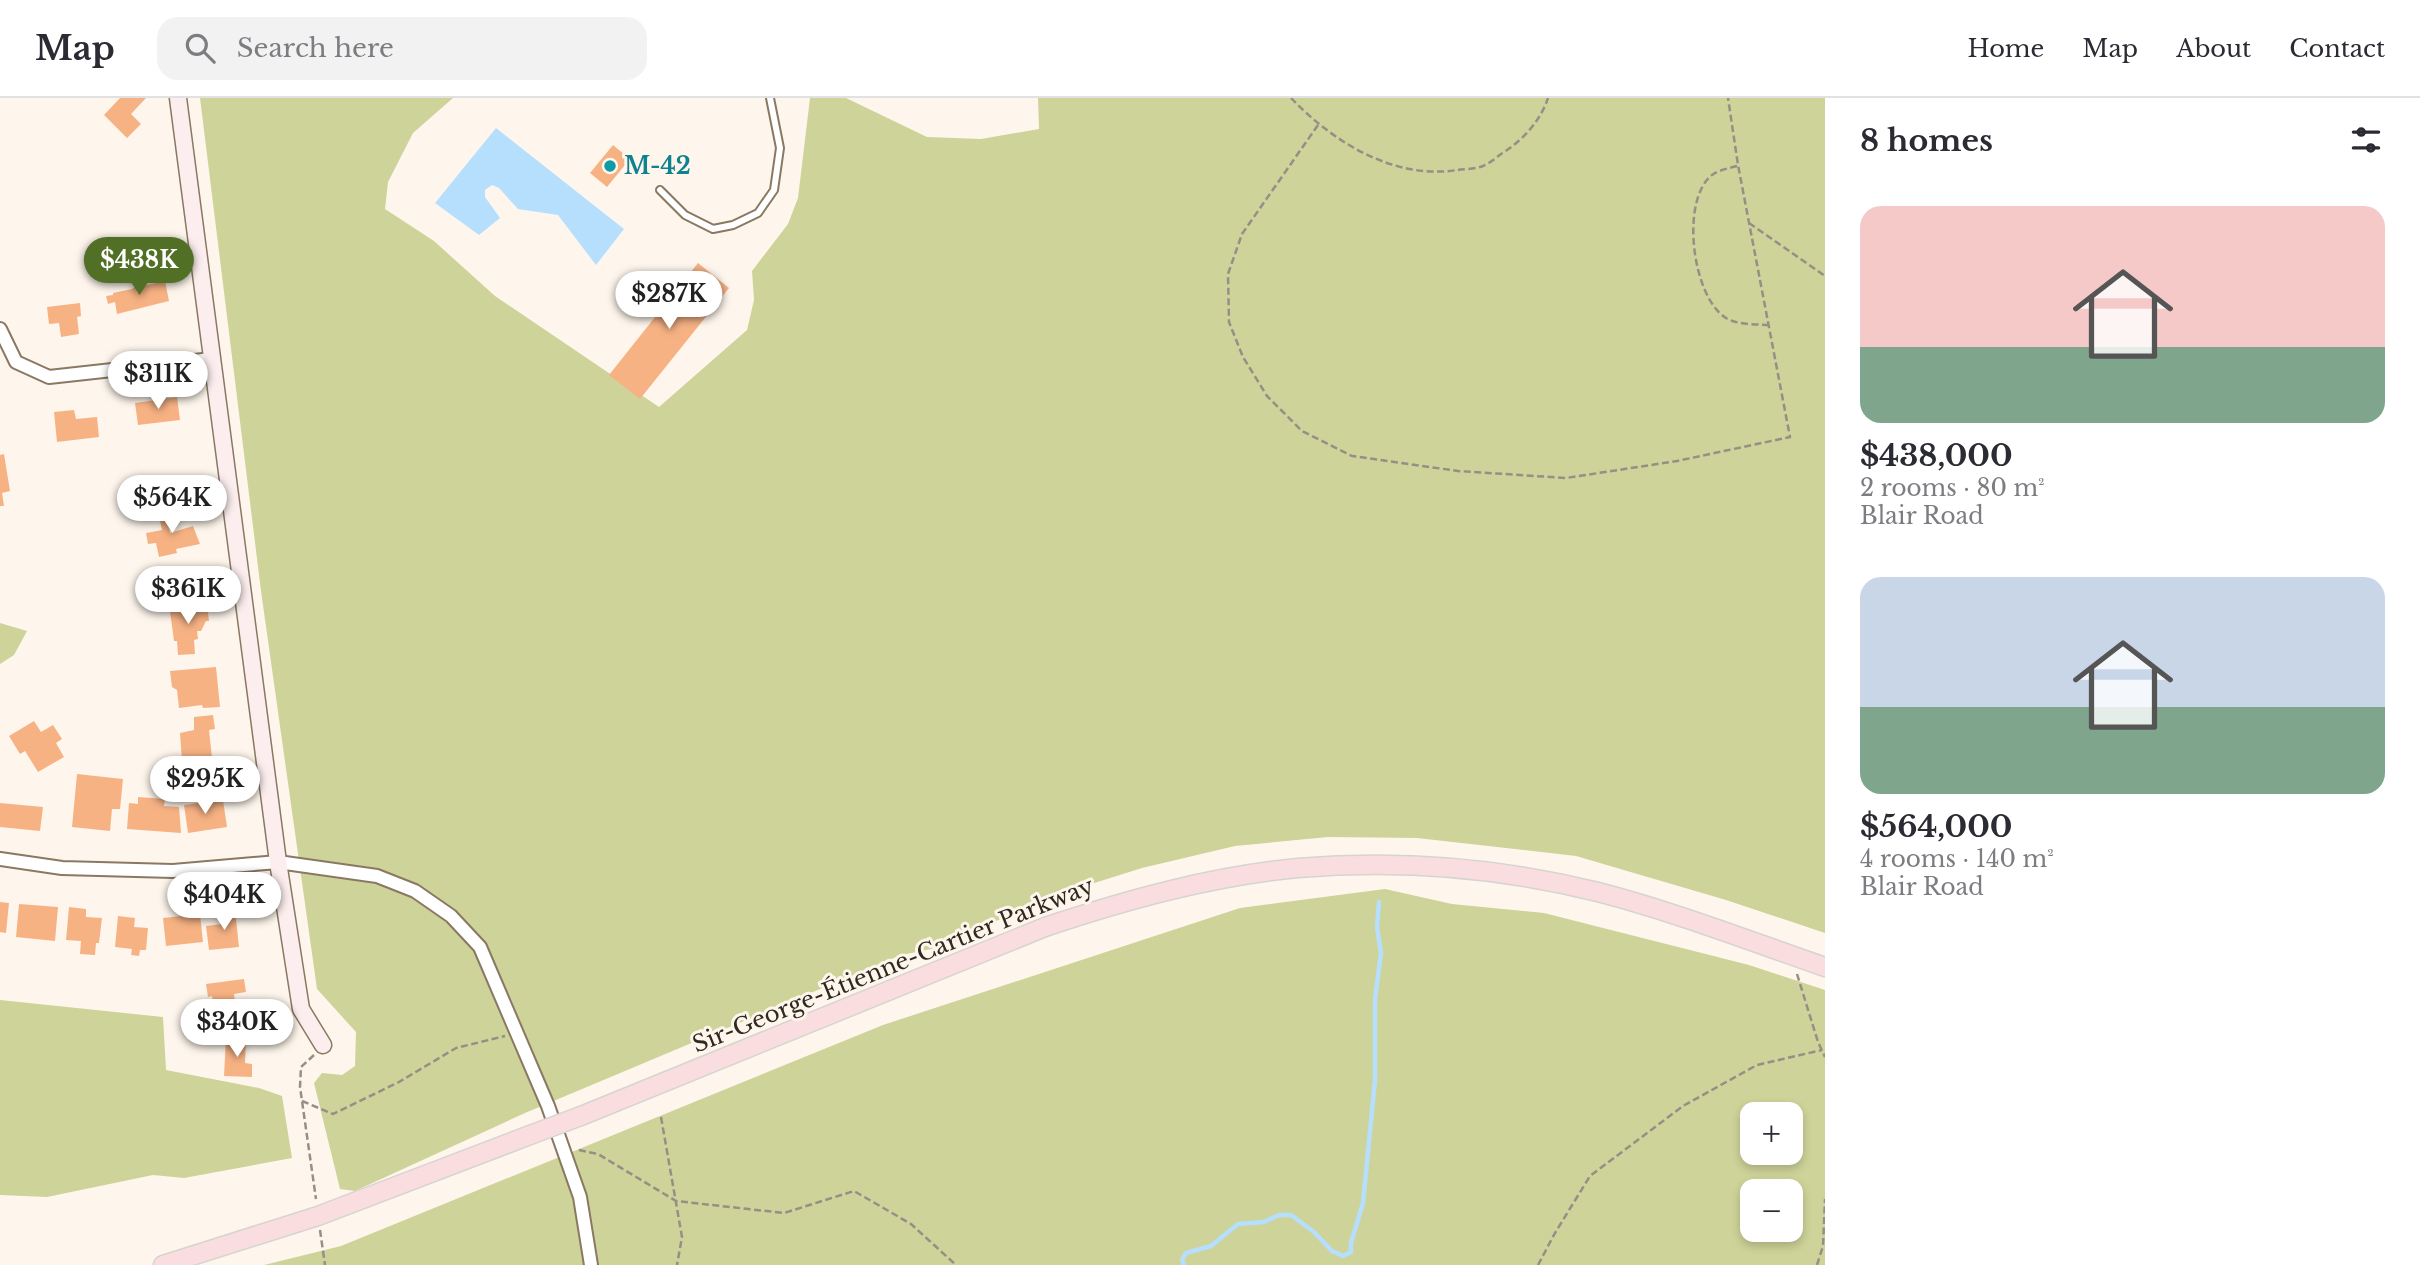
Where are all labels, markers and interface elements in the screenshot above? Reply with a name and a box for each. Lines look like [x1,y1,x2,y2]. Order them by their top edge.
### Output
search box [157,17,647,80]
text: Map [35,28,115,69]
icon: search [181,29,219,67]
text: Search here [237,32,394,64]
text: Home [1968,34,2044,63]
text: Map [2082,34,2138,63]
text: About [2176,34,2251,63]
text: Contact [2289,34,2385,63]
icon: filters [2347,121,2385,159]
text: 8 homes [1860,122,1993,159]
place label: M-42 [624,152,691,180]
marker: M-42 [602,158,618,174]
pin: $438K [90,238,188,297]
text: $438K [100,246,178,274]
icon: home [2060,251,2186,377]
pin: $287K [620,272,718,331]
text: $287K [631,280,707,308]
pin: $311K [109,352,207,411]
text: $311K [124,360,192,388]
text: $438,000 [1860,437,2013,474]
text: 2 rooms · 80 m² [1860,474,2045,502]
pin: $564K [123,476,221,535]
text: $564K [133,484,211,512]
text: Blair Road [1860,502,1984,530]
pin: $361K [139,566,237,626]
text: $361K [151,575,225,603]
icon: home [2060,622,2186,748]
pin: $295K [156,756,254,816]
text: $295K [166,765,244,793]
text: $564,000 [1860,808,2013,845]
text: 4 rooms · 140 m² [1860,845,2054,873]
street label: Sir-George-Étienne-Cartier Parkway [688,870,1098,1059]
pin: $404K [175,872,273,932]
text: Blair Road [1860,873,1984,901]
text: $404K [183,881,265,909]
pin: $340K [188,1000,286,1059]
text: $340K [196,1008,278,1036]
map controls [1740,1102,1803,1242]
button: + [1740,1102,1803,1165]
button: − [1740,1179,1803,1242]

